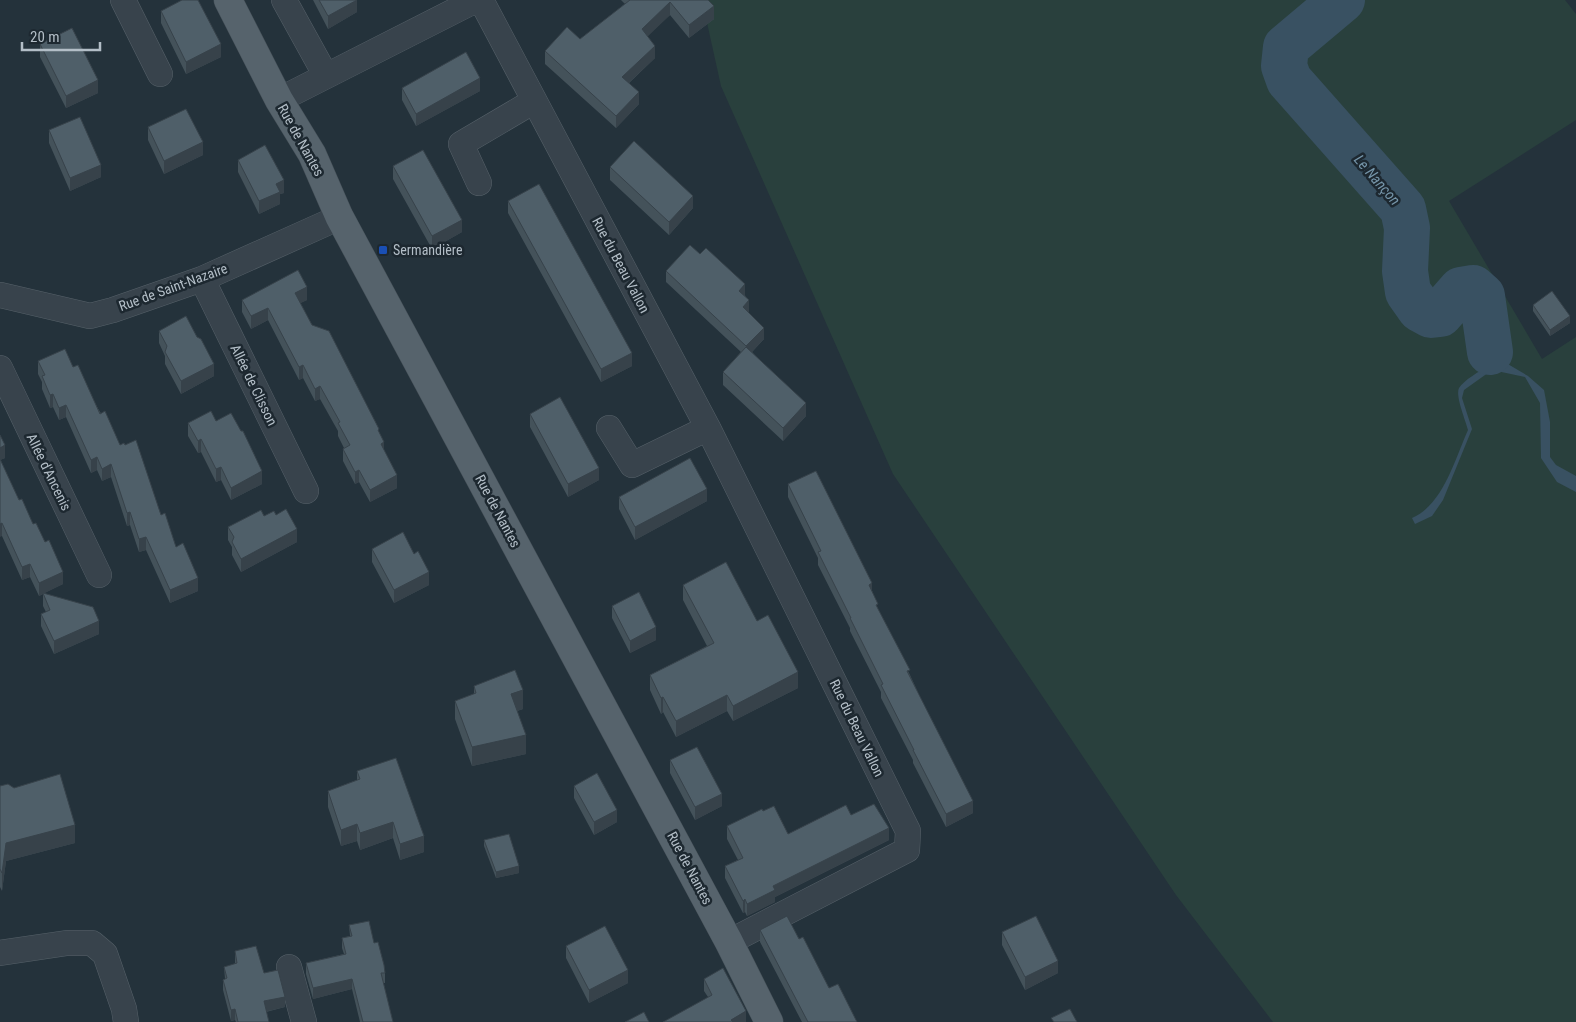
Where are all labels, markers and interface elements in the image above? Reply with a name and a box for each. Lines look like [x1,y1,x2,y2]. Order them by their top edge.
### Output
scale bar [22,20,100,52]
text: 20 m [30,28,60,46]
street label: Rue de Nantes [275,101,327,179]
water label: Le Nançon [1350,151,1404,209]
street label: Rue du Beau Vallon [589,214,653,316]
place label: Sermandière [393,242,463,258]
marker: Sermandière [377,244,389,256]
street label: Rue de Saint-Nazaire [117,260,230,314]
street label: Allée de Clisson [227,342,281,428]
street label: Allée d'Ancenis [23,431,75,513]
street label: Rue de Nantes [472,472,524,550]
street label: Rue du Beau Vallon [827,677,887,779]
street label: Rue de Nantes [664,829,716,907]

